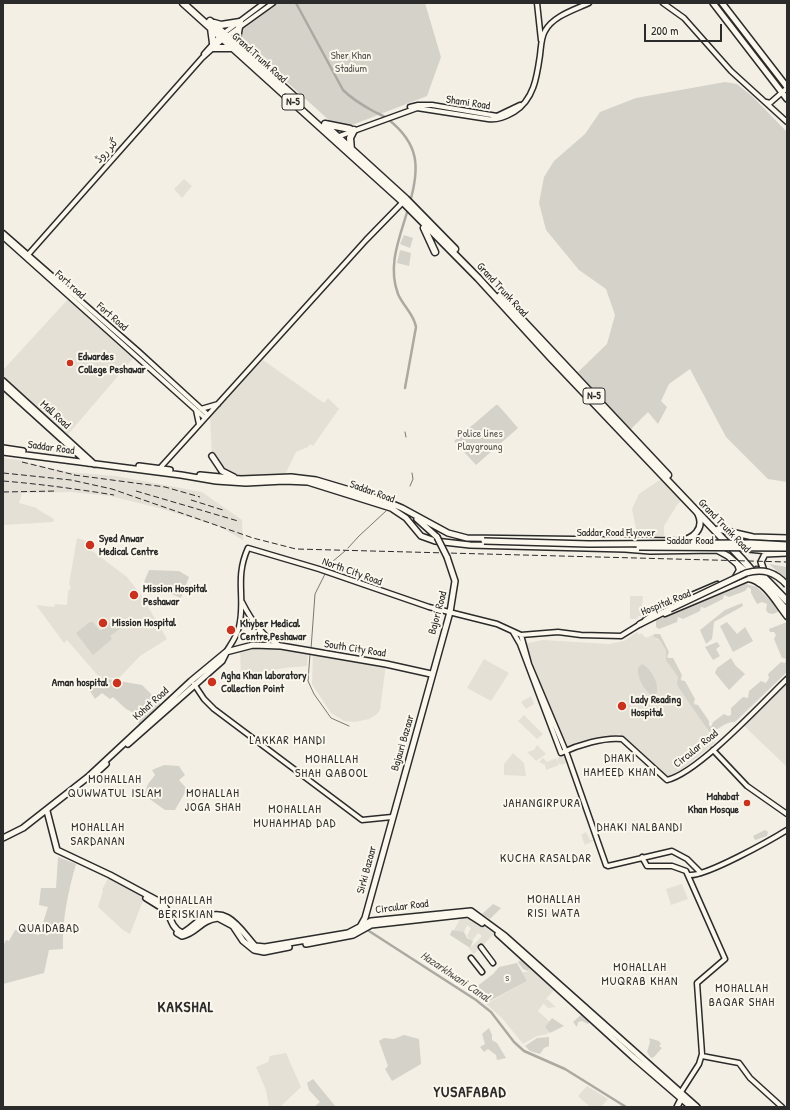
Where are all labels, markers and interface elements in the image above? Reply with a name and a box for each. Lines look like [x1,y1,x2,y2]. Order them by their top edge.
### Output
scale bar [646,16,724,42]
text: 200 m [651,22,678,39]
street label: Grand Trunk Road [229,30,289,86]
park label: Sher Khan Stadium [331,49,371,75]
street label: Shami Road [445,93,491,113]
road number: N-5 [282,94,304,110]
street label: گنر روڈ [92,136,122,166]
street label: Grand Trunk Road [473,260,531,320]
street label: Fort road [52,268,88,302]
street label: Fort Road [94,300,130,334]
place label: Edwardes College Peshawar [78,350,146,376]
marker: Edwardes College Peshawar [65,358,75,368]
road number: N-5 [583,388,605,404]
street label: Mall Road [37,398,73,432]
park label: Police lines Playgroung [457,427,503,453]
street label: Saddar Road [27,438,75,458]
street label: Saddar Road [348,478,396,506]
street label: Grand Trunk Road [695,496,753,556]
street label: Saddar Road Flyover [577,526,655,540]
place label: Syed Anwar Medical Centre [99,532,158,558]
street label: Saddar Road [666,534,714,548]
marker: Syed Anwar Medical Centre [84,539,96,551]
street label: North City Road [320,555,384,589]
place label: Mission Hospital Peshawar [143,582,207,608]
street label: Hospital Road [639,587,693,619]
marker: Mission Hospital Peshawar [128,589,140,601]
street label: Bajori Road [426,590,450,636]
place label: Mission Hospital [112,616,176,630]
marker: Mission Hospital [97,617,109,629]
place label: Khyber Medical Centre,Peshawar [240,617,306,643]
marker: Khyber Medical Centre,Peshawar [225,624,237,636]
street label: South City Road [323,638,387,660]
place label: Agha Khan laboratory Collection Point [221,669,307,695]
place label: Aman hospital [52,676,108,690]
marker: Agha Khan laboratory Collection Point [206,676,218,688]
marker: Aman hospital [111,677,123,689]
street label: Kohat Road [130,685,172,723]
place label: Lady Reading Hospital [631,693,681,719]
marker: Lady Reading Hospital [616,700,628,712]
street label: Bajauri Bazaar [389,713,417,773]
street label: Circular Road [671,727,721,771]
district label: LAKKAR MANDI [250,734,326,748]
district label: DHAKI HAMEED KHAN [584,752,656,780]
district label: MOHALLAH SHAH QABOOL [295,753,369,781]
district label: MOHALLAH QUWWATUL ISLAM [68,773,162,801]
district label: MOHALLAH JOGA SHAH [184,787,242,815]
place label: Mahabat Khan Mosque [688,790,739,816]
district label: JAHANGIRPURA [503,797,581,811]
marker: Mahabat Khan Mosque [742,798,752,808]
district label: MOHALLAH MUHAMMAD DAD [253,803,337,831]
district label: MOHALLAH SARDANAN [71,821,125,849]
district label: DHAKI NALBANDI [597,821,683,835]
street label: Sirki Bazaar [354,845,380,895]
district label: KUCHA RASALDAR [500,852,592,866]
district label: MOHALLAH RISI WATA [527,893,581,921]
district label: MOHALLAH BERISKIAN [158,894,214,922]
street label: Circular Road [375,897,429,917]
district label: QUAIDABAD [18,922,80,936]
water label: Hazarkhwani Canal [418,949,492,1005]
district label: MOHALLAH MUQRAB KHAN [602,961,678,989]
park label: s [505,971,509,985]
district label: MOHALLAH BAQAR SHAH [709,982,775,1010]
district label: KAKSHAL [158,999,214,1017]
district label: YUSAFABAD [433,1084,507,1102]

